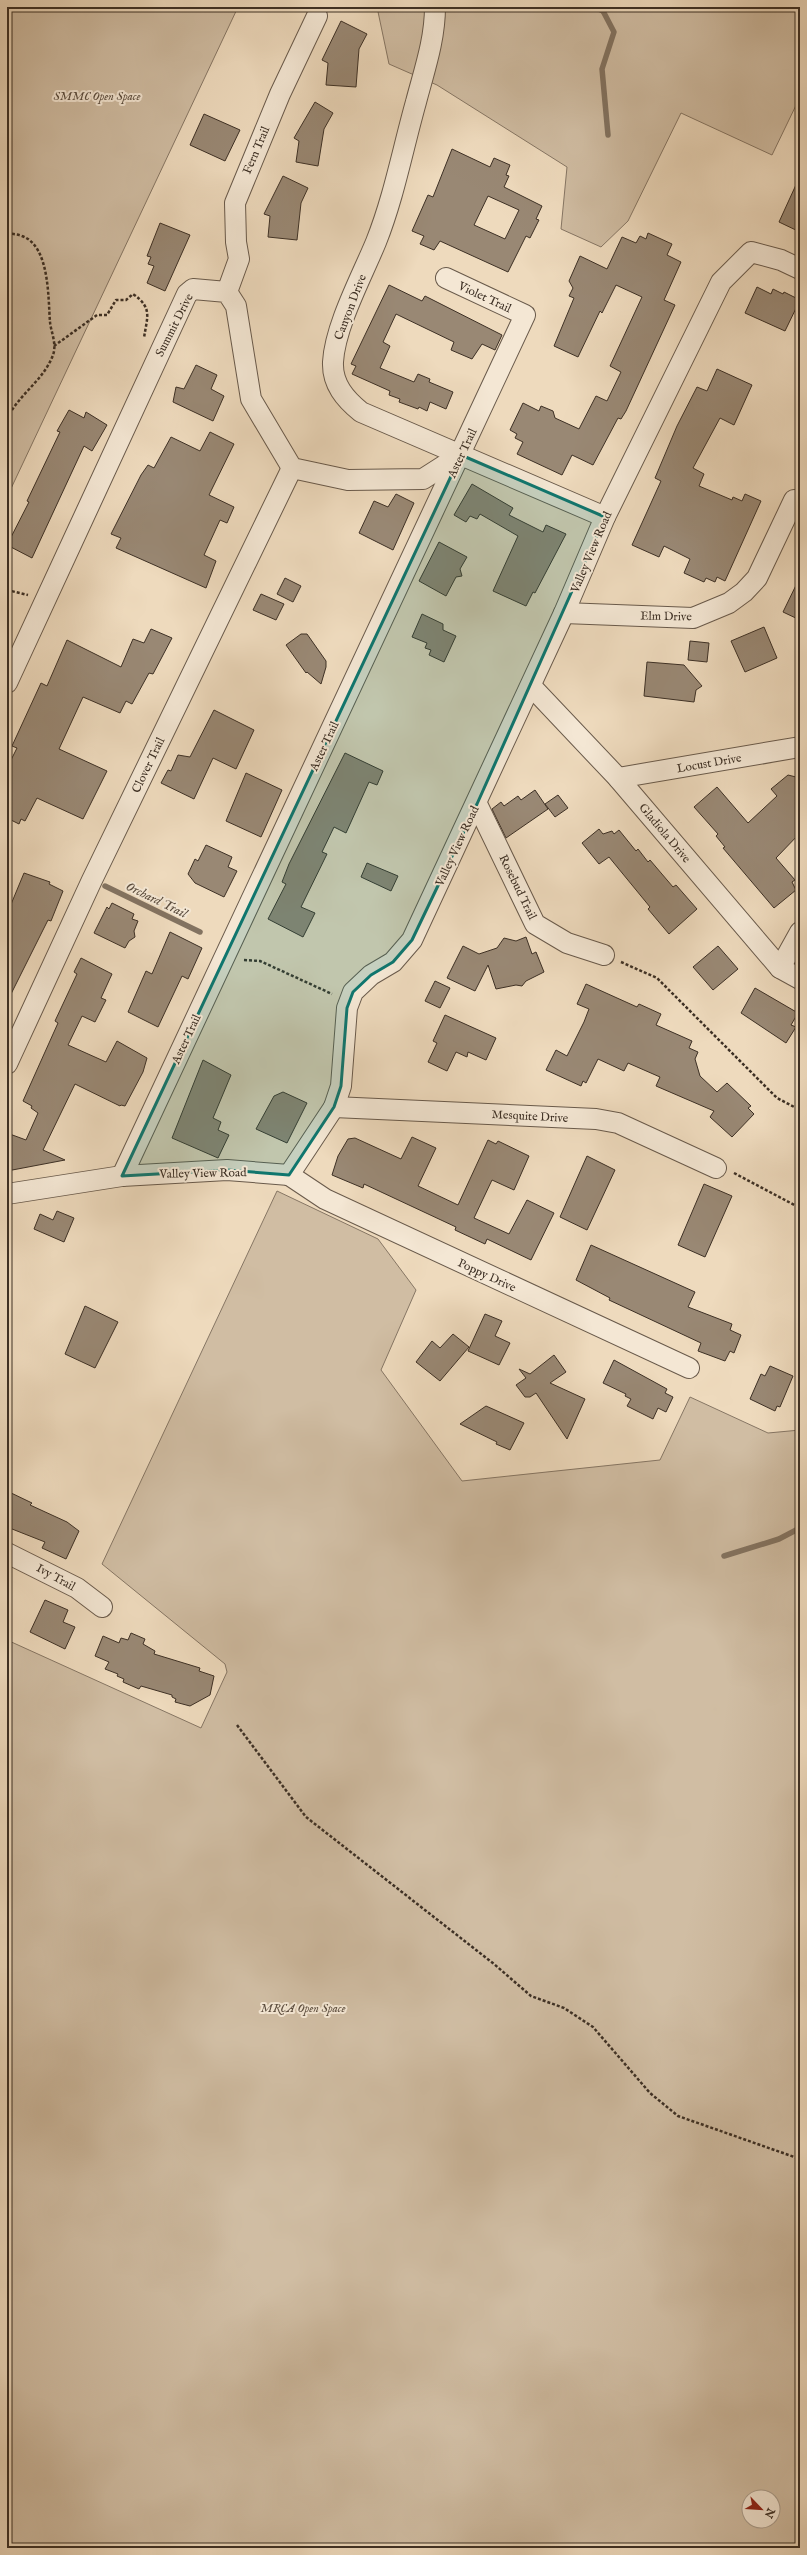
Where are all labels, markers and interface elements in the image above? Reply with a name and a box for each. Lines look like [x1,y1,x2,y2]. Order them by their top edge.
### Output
park label: SMMC Open Space [54,89,140,104]
street label: Fern Trail [240,123,273,176]
street label: Canyon Drive [331,272,370,342]
street label: Violet Trail [455,278,514,317]
street label: Summit Drive [152,291,197,359]
street label: Aster Trail [444,425,481,481]
street label: Valley View Road [567,509,616,596]
street label: Elm Drive [640,609,692,624]
street label: Aster Trail [306,718,343,774]
street label: Clover Trail [129,734,169,795]
street label: Locust Drive [676,750,743,777]
street label: Gladiola Drive [635,801,694,866]
street label: Valley View Road [432,803,483,890]
street label: Rosebud Trail [495,852,540,923]
water label: Orchard Trail [123,878,191,923]
street label: Aster Trail [168,1011,205,1067]
street label: Mesquite Drive [491,1107,569,1127]
street label: Valley View Road [158,1165,247,1182]
street label: Poppy Drive [455,1255,519,1297]
street label: Ivy Trail [33,1561,79,1595]
park label: MRCA Open Space [261,2001,345,2016]
north arrow [741,2489,781,2529]
text: N [761,2505,778,2521]

